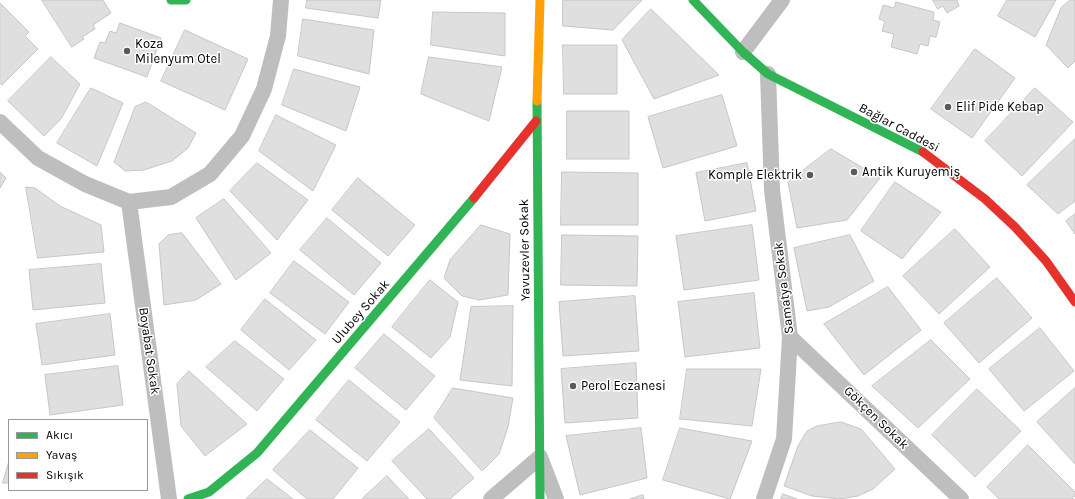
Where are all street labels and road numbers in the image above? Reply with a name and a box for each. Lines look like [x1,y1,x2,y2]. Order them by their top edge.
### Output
street label: Bağlar Caddesi [856,100,942,156]
street label: Yavuzevler Sokak [516,199,534,301]
street label: Samatya Sokak [771,241,797,335]
street label: Ulubey Sokak [329,277,393,347]
street label: Boyabat Sokak [135,306,163,396]
street label: Gökçen Sokak [840,383,912,453]

